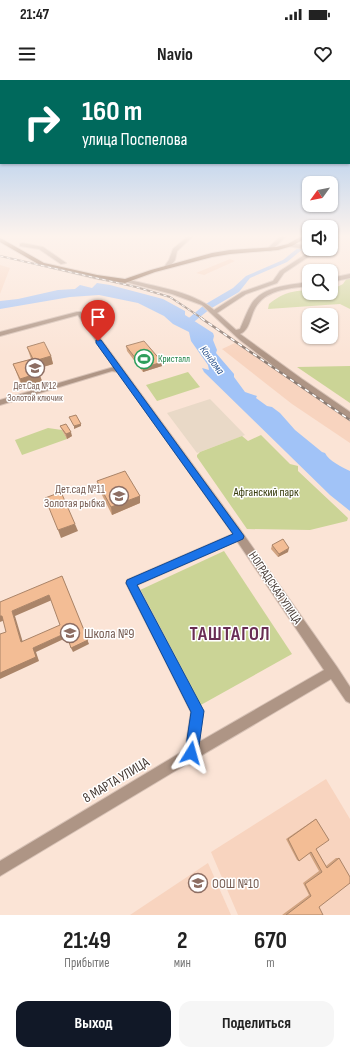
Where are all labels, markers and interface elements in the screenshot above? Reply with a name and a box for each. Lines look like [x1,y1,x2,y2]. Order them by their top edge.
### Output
text: 21:47 [20,5,49,24]
icon: menu [16,43,38,65]
icon: heart [312,43,334,65]
text: Navio [157,44,193,65]
text: 160 m [82,95,142,128]
icon: right [16,96,68,148]
text: улица Поспелова [82,129,187,150]
north arrow [302,176,338,212]
map controls [302,176,338,344]
button: sound [302,220,338,256]
button: search [302,264,338,300]
pin [81,300,115,341]
icon: arrive [87,306,109,328]
button: layers [302,308,338,344]
water label: Кондома [197,343,227,377]
sports icon: Кристалл [133,348,155,370]
place label: Кристалл [158,353,190,365]
school or university icon: Дет.Сад №12 Золотой ключик [24,357,46,379]
place label: Дет.Сад №12 Золотой ключик [7,380,63,404]
place label: Дет.сад №11 Золотая рыбка [44,482,106,511]
school or university icon: Дет.сад №11 Золотая рыбка [108,485,130,507]
park label: Афганский парк [232,485,299,500]
street label: НОГРАДСКАЯ УЛИЦА [245,549,305,628]
school or university icon: Школа №9 [59,622,81,644]
district label: ТАШТАГОЛ [190,623,270,646]
place label: Школа №9 [84,625,135,642]
position arrow [170,732,212,774]
street label: 8 МАРТА УЛИЦА [80,753,153,806]
school or university icon: ООШ №10 [187,872,209,894]
place label: ООШ №10 [212,875,259,892]
text: 21:49 [63,926,111,955]
text: 2 [177,926,188,955]
text: 670 [254,926,287,955]
text: Прибытие [64,955,109,971]
text: мин [174,955,191,971]
text: m [266,955,275,971]
button: Выход [16,1001,171,1047]
button: Поделиться [179,1001,334,1047]

